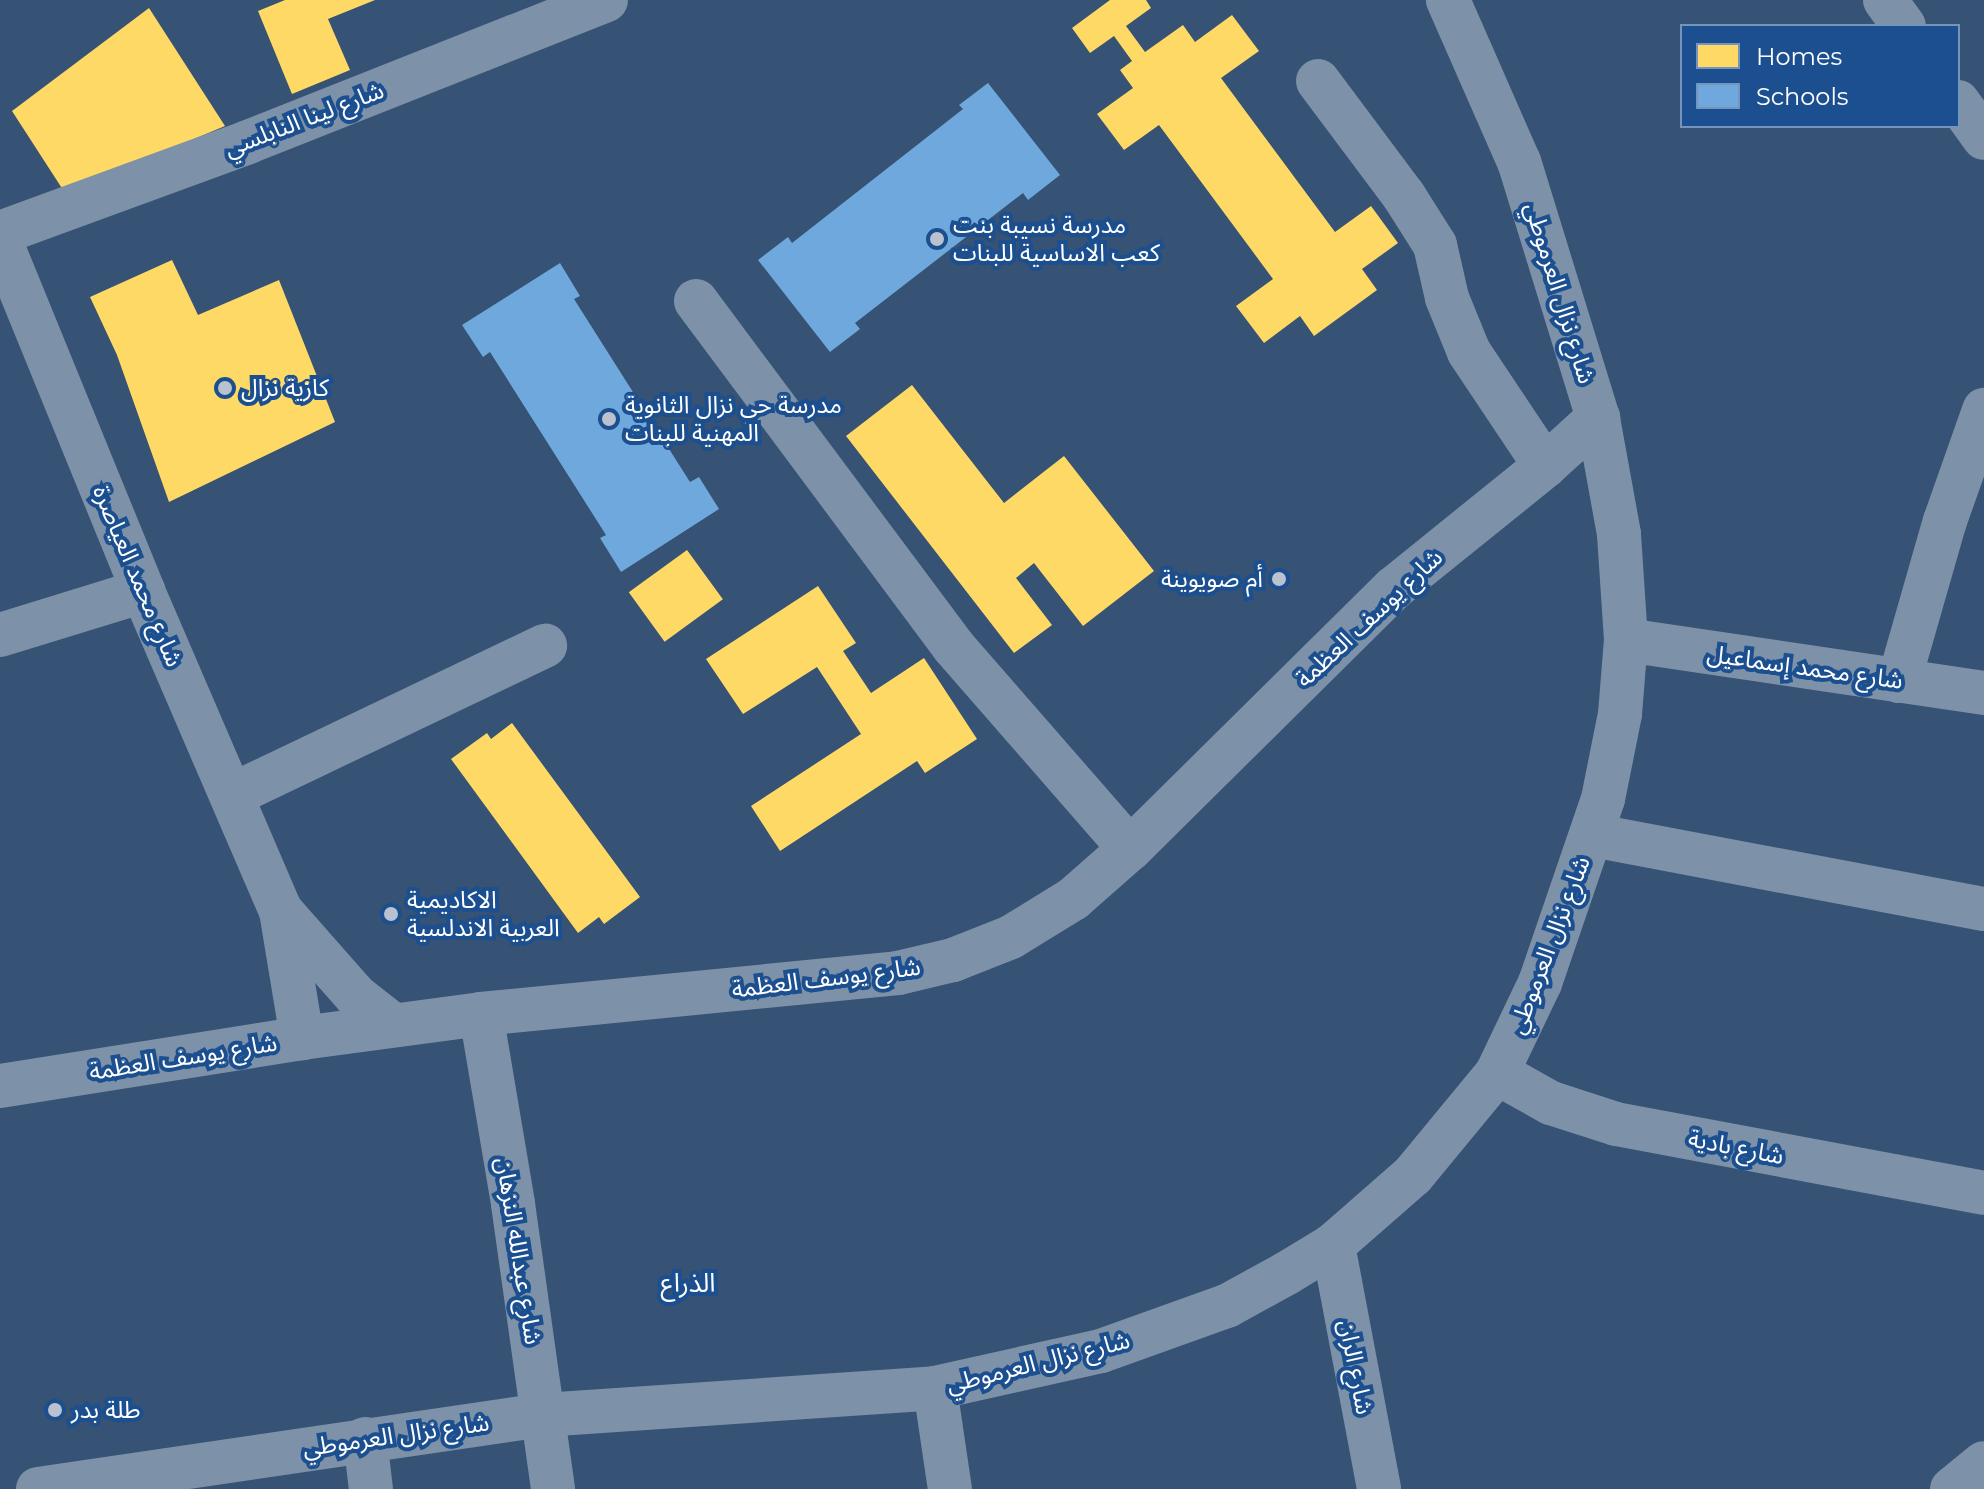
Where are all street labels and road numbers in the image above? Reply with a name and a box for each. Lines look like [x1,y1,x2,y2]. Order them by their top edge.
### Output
street label: شارع لينا النابلسي [220,75,388,163]
street label: شارع نزال العرموطي [1519,199,1601,387]
street label: شارع محمد العياصرة [87,481,189,671]
street label: شارع يوسف العظمة [1290,543,1448,693]
street label: شارع محمد إسماعيل [1705,639,1905,695]
street label: شارع نزال العرموطي [1502,852,1596,1038]
street label: شارع يوسف العظمة [730,952,922,1004]
street label: شارع يوسف العظمة [87,1028,279,1086]
street label: شارع بادية [1686,1124,1786,1170]
street label: شارع عبدالله النزهان [490,1155,548,1347]
street label: شارع الران [1333,1317,1379,1417]
street label: شارع نزال العرموطي [943,1325,1133,1399]
street label: شارع نزال العرموطي [301,1408,491,1462]

